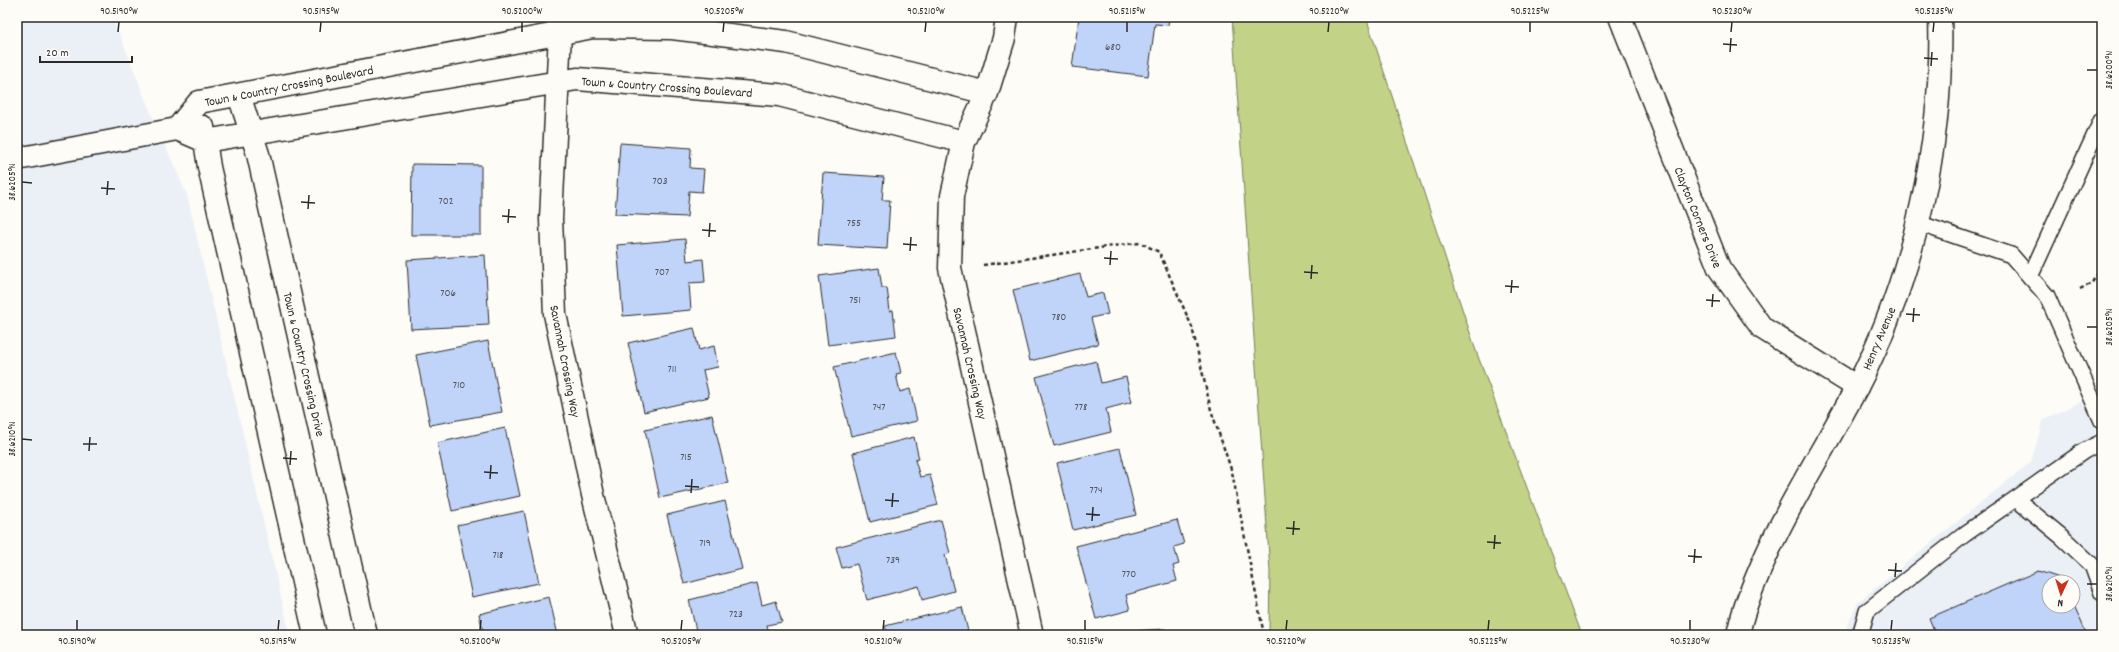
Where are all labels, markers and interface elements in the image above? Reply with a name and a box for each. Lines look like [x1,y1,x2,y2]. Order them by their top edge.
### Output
text: 90.5190°W [100,5,138,19]
text: 90.5195°W [303,5,340,19]
text: 90.5200°W [502,5,543,19]
text: 90.5205°W [704,5,744,19]
text: 90.5210°W [907,5,945,19]
text: 90.5215°W [1109,5,1145,19]
text: 90.5220°W [1309,5,1349,19]
text: 90.5225°W [1511,5,1550,19]
text: 90.5230°W [1712,5,1752,19]
text: 90.5235°W [1915,5,1954,19]
scale bar [40,38,132,64]
house number: 680 [1105,40,1121,56]
text: 20 m [46,45,69,62]
text: 38.6200°N [2103,51,2117,89]
street label: Town & Country Crossing Boulevard [204,62,375,113]
street label: Town & Country Crossing Boulevard [581,73,753,104]
text: 38.6205°N [6,163,20,201]
street label: Clayton Corners Drive [1668,165,1726,272]
house number: 703 [652,174,668,190]
house number: 702 [438,194,454,210]
house number: 755 [847,216,861,232]
house number: 707 [655,265,669,281]
house number: 706 [440,286,456,302]
street label: Town & Country Crossing Drive [277,290,328,439]
house number: 751 [849,293,861,309]
street label: Savannah Crossing Way [543,304,584,420]
street label: Henry Avenue [1858,304,1902,374]
street label: Savannah Crossing Way [946,306,991,422]
text: 38.6205°N [2103,308,2117,346]
house number: 780 [1052,310,1066,326]
house number: 711 [667,362,677,378]
house number: 710 [453,378,465,394]
house number: 747 [873,400,886,416]
house number: 778 [1075,400,1087,416]
text: 38.6210°N [6,421,20,457]
house number: 715 [680,450,692,466]
house number: 774 [1090,483,1103,499]
house number: 719 [699,536,711,552]
house number: 718 [492,548,504,564]
house number: 739 [886,553,900,569]
text: 38.6210°N [2103,566,2117,602]
house number: 770 [1122,567,1136,583]
north arrow [2041,574,2081,614]
text: N [2057,594,2064,610]
house number: 723 [729,607,743,623]
text: 90.5190°W [58,635,96,649]
text: 90.5195°W [260,635,297,649]
text: 90.5200°W [460,635,501,649]
text: 90.5205°W [661,635,701,649]
text: 90.5210°W [864,635,902,649]
text: 90.5215°W [1067,635,1103,649]
text: 90.5220°W [1266,635,1306,649]
text: 90.5225°W [1469,635,1508,649]
text: 90.5230°W [1670,635,1710,649]
text: 90.5235°W [1872,635,1911,649]

